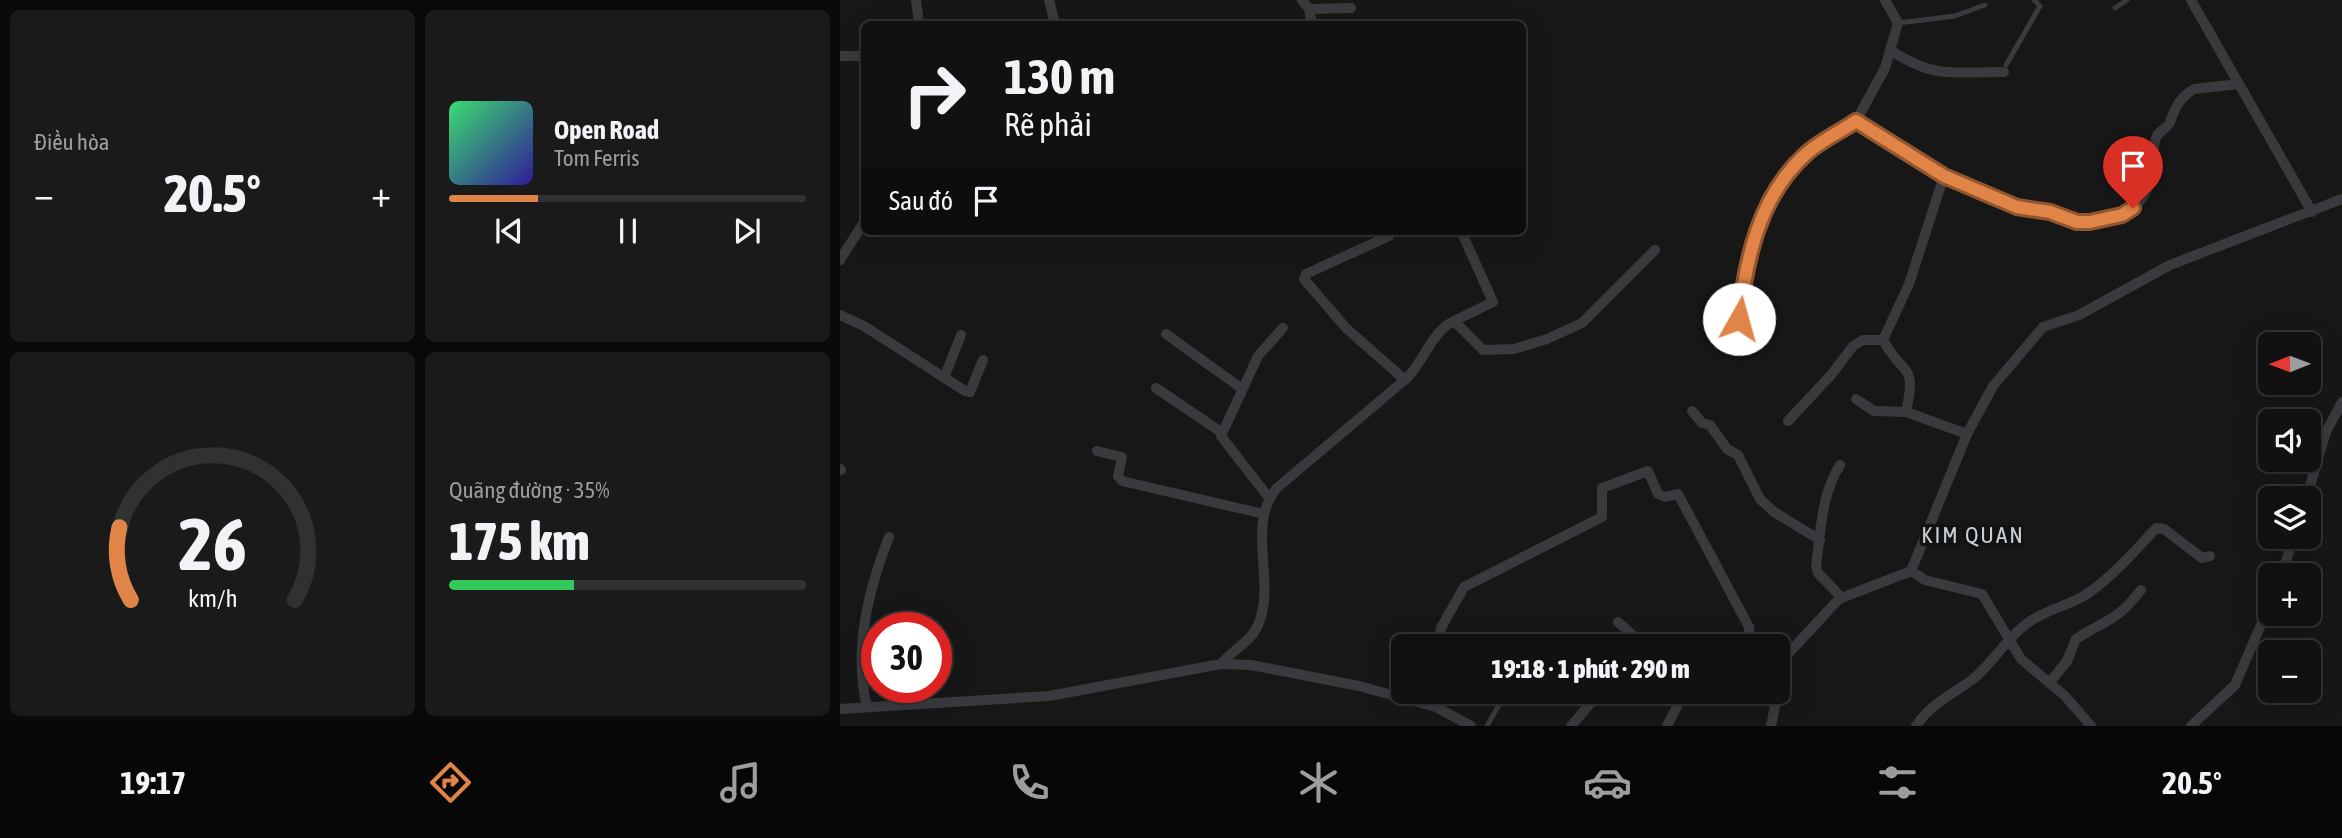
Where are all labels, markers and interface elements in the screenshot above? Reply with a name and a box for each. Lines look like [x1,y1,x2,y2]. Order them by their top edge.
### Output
text: 130 m [1004,48,1115,104]
icon: right [889,49,980,140]
text: Rẽ phải [1004,106,1092,143]
text: Open Road [554,115,659,145]
text: Điều hòa [34,129,110,155]
pin [2103,136,2163,208]
text: Tom Ferris [554,145,639,171]
icon: arrive [2114,147,2152,185]
text: 20.5° [164,163,261,223]
text: − [34,172,54,215]
text: + [371,172,391,215]
icon: arrive [967,182,1005,220]
text: Sau đó [889,186,953,216]
icon: previous [490,212,528,250]
icon: pause [609,212,647,250]
icon: next [728,212,766,250]
position arrow [1702,282,1776,356]
north arrow [2258,332,2320,396]
map controls [2258,332,2321,703]
button: sound [2258,409,2321,472]
text: Quãng đường · 35% [449,477,610,503]
button: layers [2258,486,2321,549]
text: 26 [178,502,247,585]
text: 175 km [449,511,590,571]
district label: KIM QUAN [1921,522,2025,548]
button: + [2258,563,2321,626]
text: km/h [188,584,237,612]
speed limit sign: 30 [861,612,952,703]
button: − [2258,640,2321,703]
text: 19:18 · 1 phút · 290 m [1491,654,1690,684]
icon: directions [426,758,475,807]
icon: music [716,758,765,807]
icon: phone [1005,758,1054,807]
icon: climate [1294,758,1343,807]
icon: car [1583,758,1632,807]
icon: filters [1873,758,1922,807]
text: 19:17 [120,764,186,801]
text: 20.5° [2162,764,2222,801]

